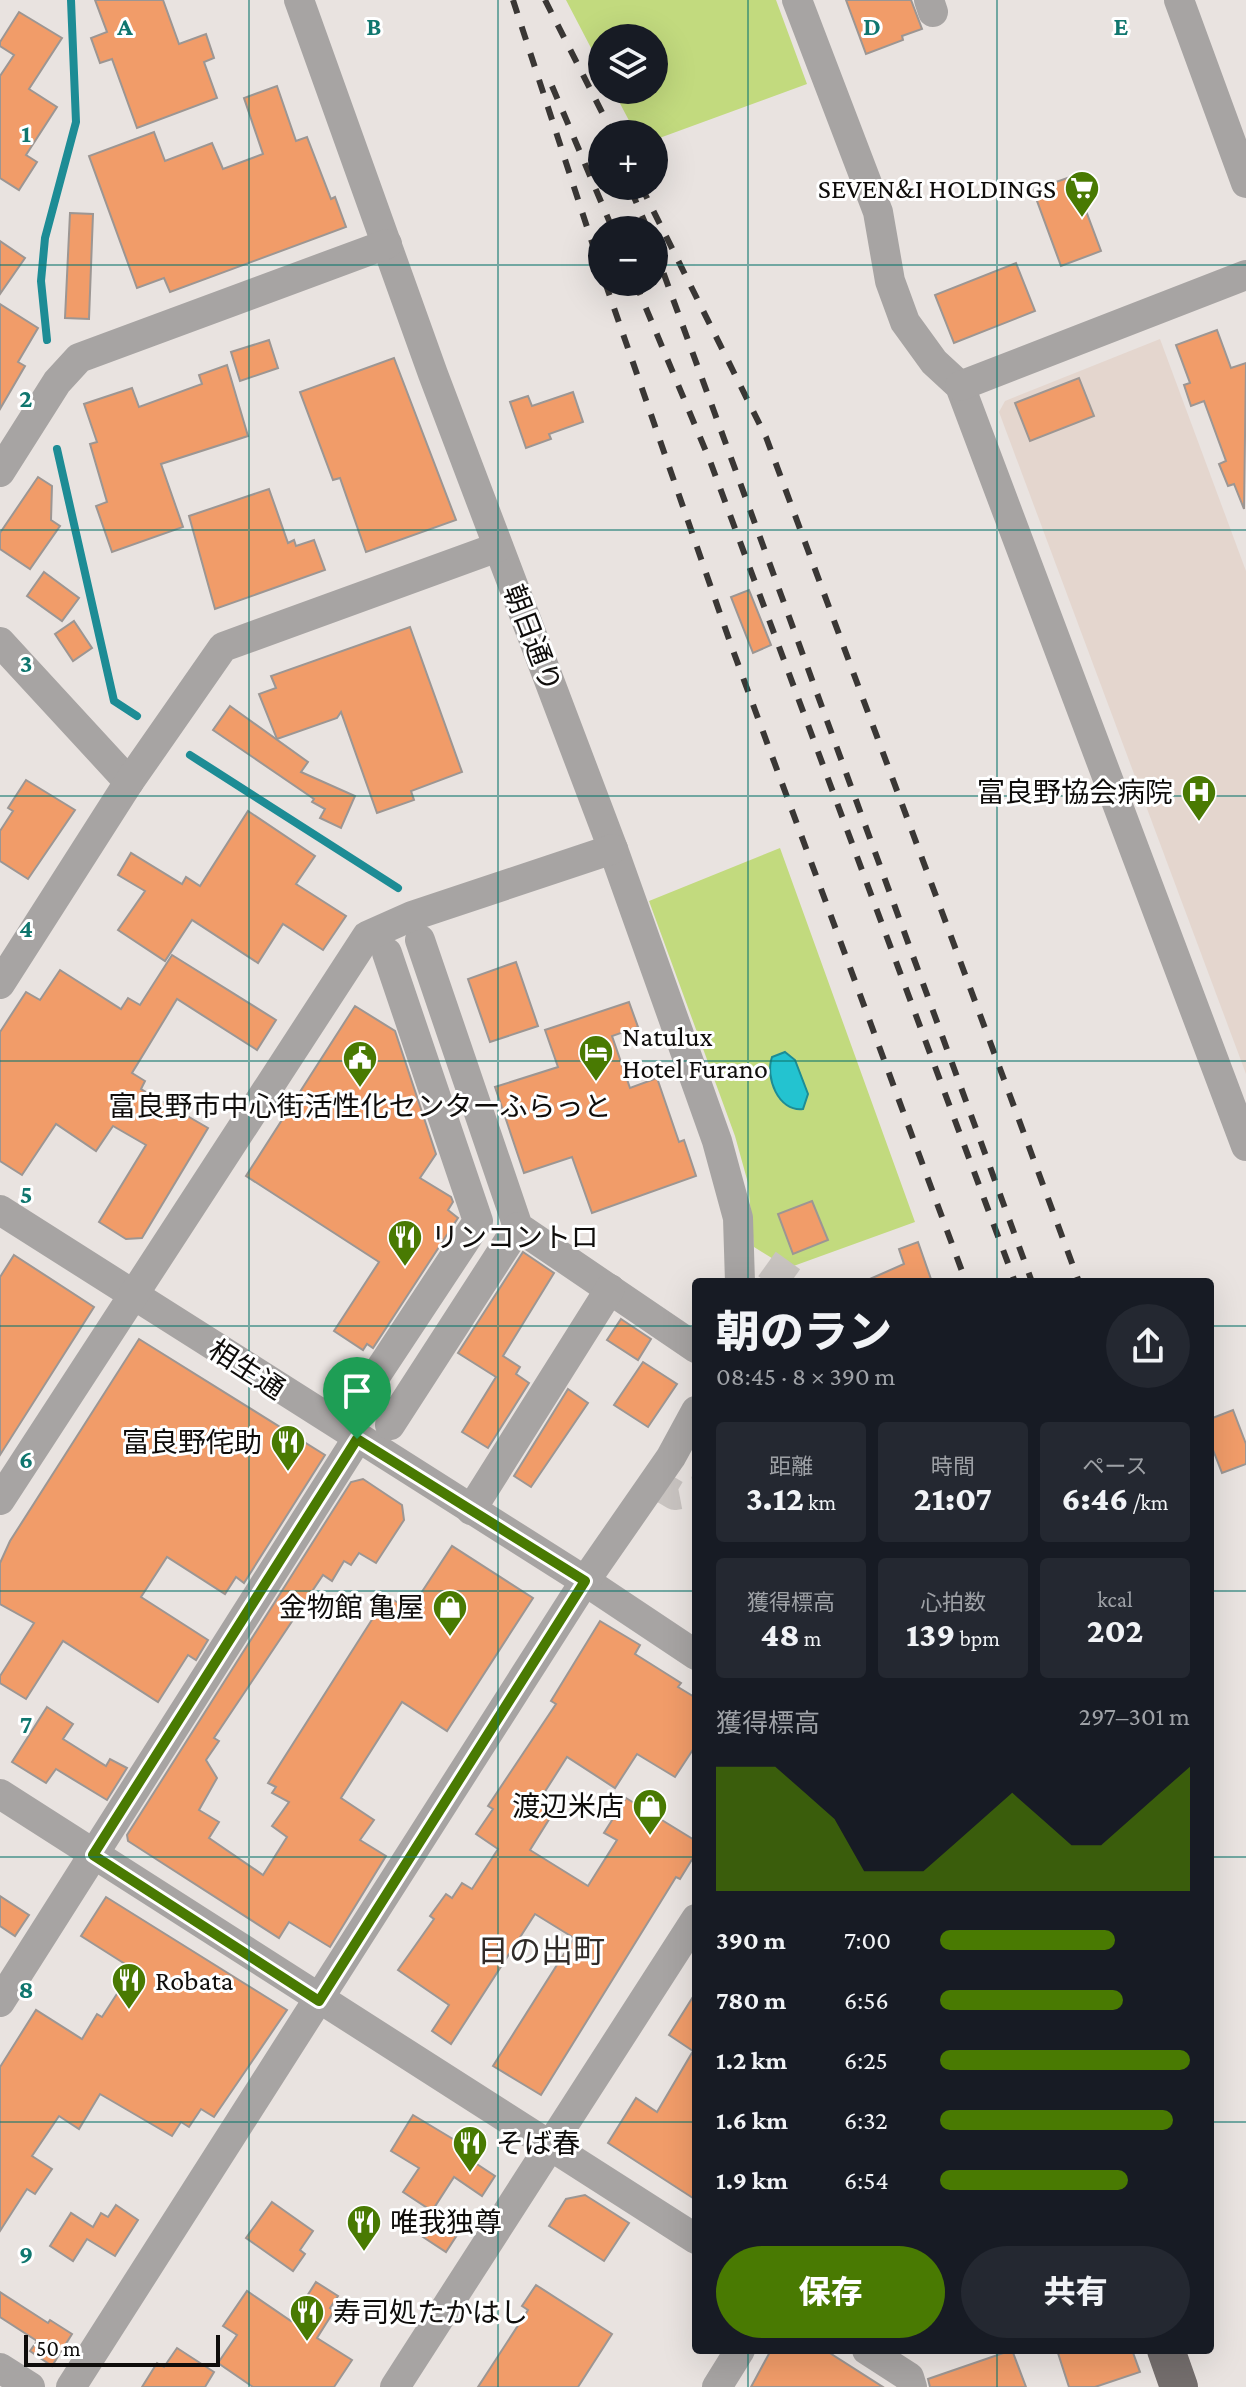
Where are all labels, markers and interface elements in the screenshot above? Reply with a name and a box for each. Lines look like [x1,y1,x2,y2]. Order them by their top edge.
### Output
text: A [116,12,133,41]
text: B [366,12,382,41]
text: D [863,12,881,41]
text: E [1114,12,1129,41]
map controls [588,24,668,296]
button: layers [588,24,668,104]
text: 1 [21,119,31,148]
button: + [588,120,668,200]
supermarket icon: SEVEN&I HOLDINGS [1063,169,1101,219]
place label: SEVEN&I HOLDINGS [818,173,1056,204]
button: − [588,216,668,296]
text: 2 [19,384,33,413]
street label: 朝日通り [498,580,567,696]
text: 3 [20,649,32,678]
hospital icon: 富良野協会病院 [1180,773,1218,823]
place label: 富良野協会病院 [977,777,1173,808]
text: 4 [19,914,33,943]
place label: Natulux Hotel Furano [622,1021,768,1084]
hotel icon: Natulux Hotel Furano [577,1033,615,1083]
public building icon: 富良野市中心街活性化センターふらっと [341,1039,379,1089]
place label: 富良野市中心街活性化センターふらっと [109,1091,611,1122]
text: 5 [20,1180,32,1209]
restaurant icon: リンコントロ [386,1218,424,1268]
place label: リンコントロ [431,1222,599,1253]
button: share [1106,1304,1190,1388]
text: 朝のラン [716,1308,892,1356]
street label: 相生通 [203,1334,290,1405]
pin [323,1357,391,1439]
text: 08:45 · 8 × 390 m [716,1362,895,1391]
icon: arrive [335,1369,379,1413]
restaurant icon: 富良野侘助 [269,1423,307,1473]
place label: 富良野侘助 [122,1427,262,1458]
text: 6 [19,1445,33,1474]
text: 距離 [769,1454,813,1479]
text: 時間 [931,1454,975,1479]
text: ペース [1083,1454,1147,1479]
text: 3.12 [746,1480,804,1517]
text: 21:07 [914,1480,992,1517]
text: 6:46 [1061,1480,1128,1517]
text: km [804,1490,836,1515]
text: /km [1128,1490,1169,1515]
text: kcal [1097,1587,1133,1612]
shop icon: 金物館 亀屋 [431,1588,469,1638]
text: 獲得標高 [747,1590,835,1615]
text: 心拍数 [920,1590,986,1615]
place label: 金物館 亀屋 [279,1592,424,1623]
text: 202 [1087,1612,1143,1649]
text: 48 [761,1616,800,1653]
text: 139 [906,1616,955,1653]
text: m [800,1626,821,1651]
text: bpm [955,1626,1000,1651]
text: 297–301 m [1079,1702,1190,1731]
text: 獲得標高 [716,1709,820,1738]
text: 7 [20,1710,32,1739]
shop icon: 渡辺米店 [631,1787,669,1837]
place label: 渡辺米店 [512,1791,624,1822]
text: 390 m [716,1926,786,1955]
text: 7:00 [844,1926,891,1955]
district label: 日の出町 [477,1933,605,1969]
restaurant icon: Robata [110,1961,148,2011]
place label: Robata [155,1965,234,1996]
text: 8 [18,1975,34,2004]
text: 780 m [716,1986,786,2015]
text: 6:56 [844,1986,889,2015]
text: 1.2 km [716,2046,787,2075]
text: 6:25 [844,2046,888,2075]
text: 1.6 km [716,2106,788,2135]
text: 6:32 [844,2106,888,2135]
restaurant icon: そば春 [451,2124,489,2174]
place label: そば春 [496,2128,580,2159]
text: 1.9 km [716,2166,788,2195]
text: 6:54 [844,2166,889,2195]
restaurant icon: 唯我独尊 [345,2203,383,2253]
place label: 唯我独尊 [390,2207,502,2238]
text: 9 [19,2240,33,2269]
button: 保存 [716,2246,945,2338]
button: 共有 [961,2246,1190,2338]
restaurant icon: 寿司処たかはし [288,2293,326,2343]
place label: 寿司処たかはし [333,2297,528,2328]
scale bar [24,2331,220,2367]
text: 50 m [36,2336,81,2361]

